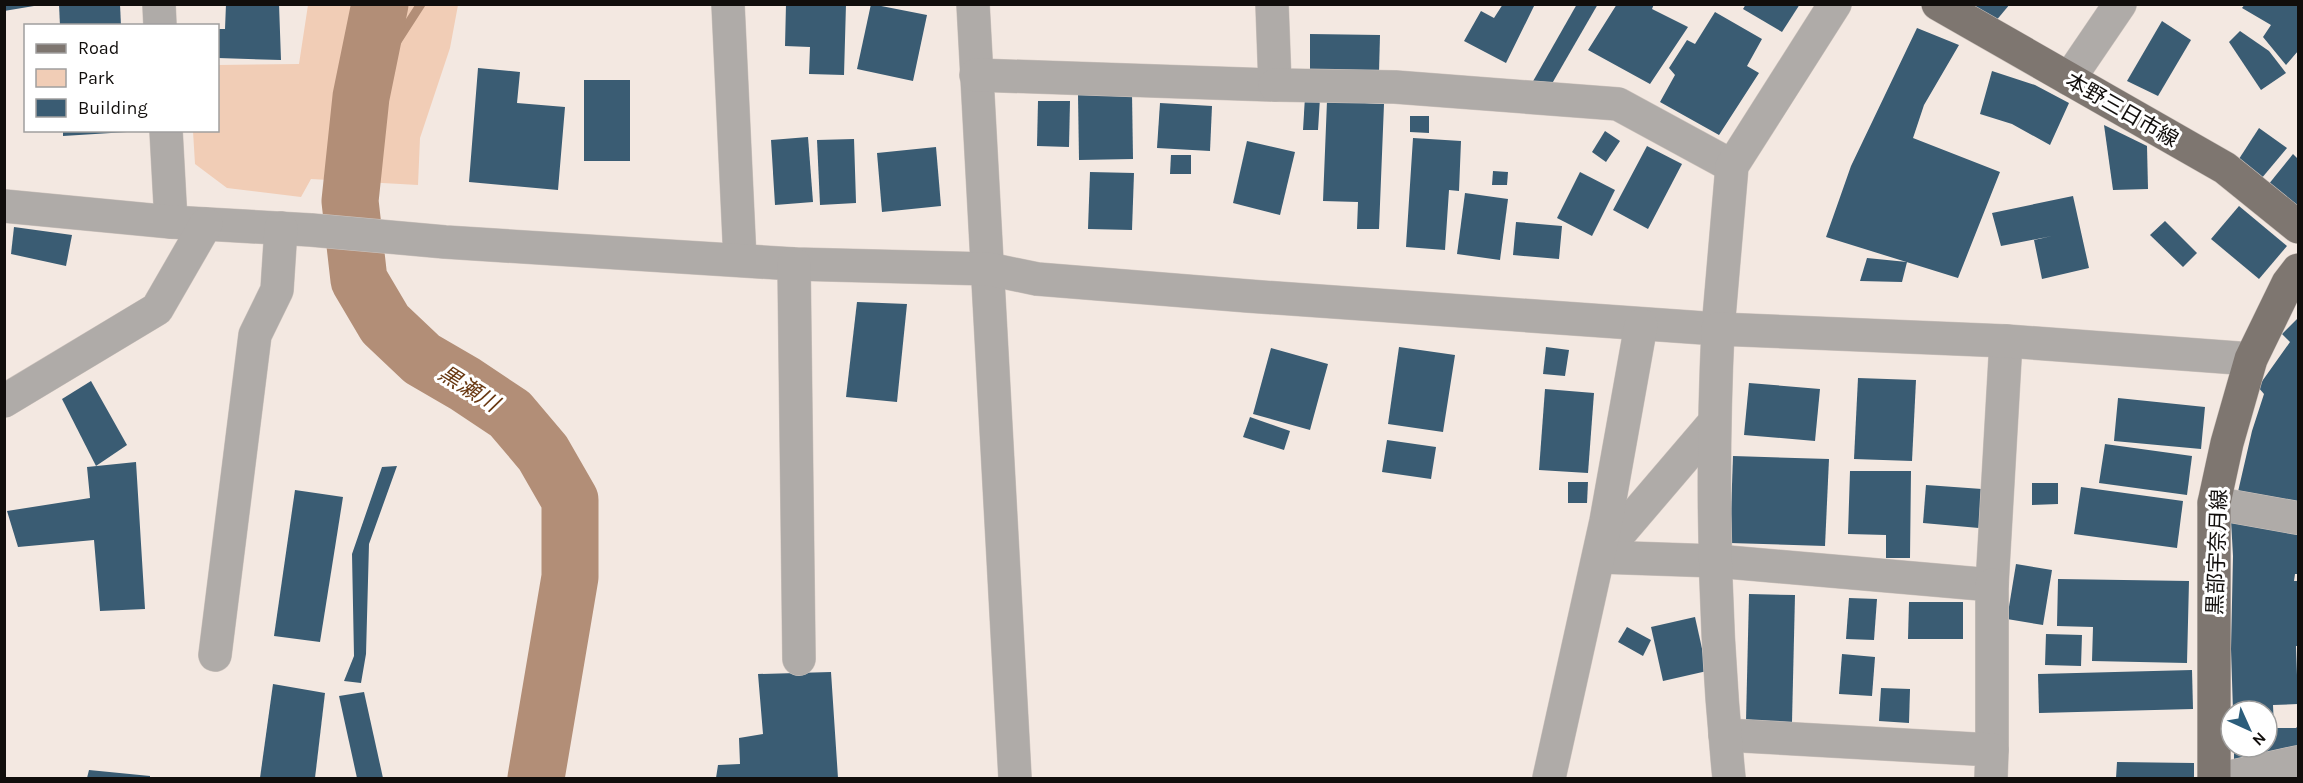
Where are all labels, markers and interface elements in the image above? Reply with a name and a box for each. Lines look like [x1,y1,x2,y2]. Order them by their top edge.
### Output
legend [24,24,219,132]
text: Road [78,37,119,59]
text: Park [78,67,115,89]
street label: 本野三日市線 [2061,68,2183,152]
text: Building [78,97,148,119]
water label: 黒瀬川 [434,360,505,418]
street label: 黒部宇奈月線 [2203,489,2231,615]
north arrow [2219,699,2279,759]
text: N [2248,728,2270,750]

